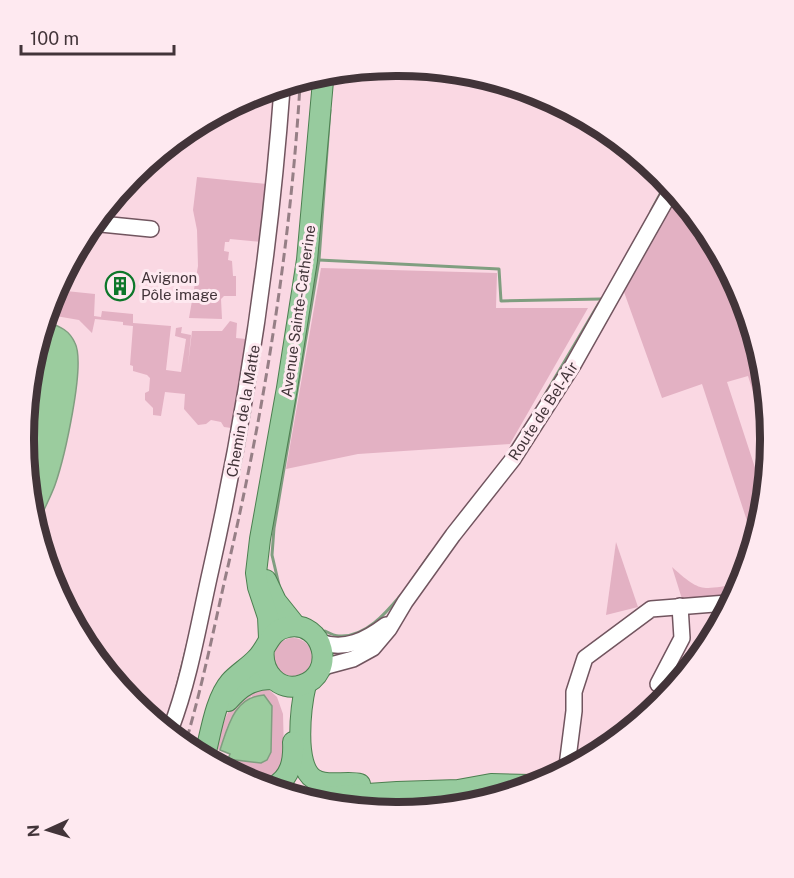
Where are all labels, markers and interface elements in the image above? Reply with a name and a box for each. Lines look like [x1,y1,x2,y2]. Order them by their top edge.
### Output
scale bar [21,18,174,56]
text: 100 m [30,28,79,49]
street label: Avenue Sainte-Catherine [278,224,318,398]
place label: Avignon Pôle image [141,269,218,303]
building icon: Avignon Pôle image [104,270,136,302]
street label: Chemin de la Matte [223,343,263,479]
street label: Route de Bel-Air [505,358,581,463]
north arrow [18,800,78,860]
text: N [24,824,43,838]

